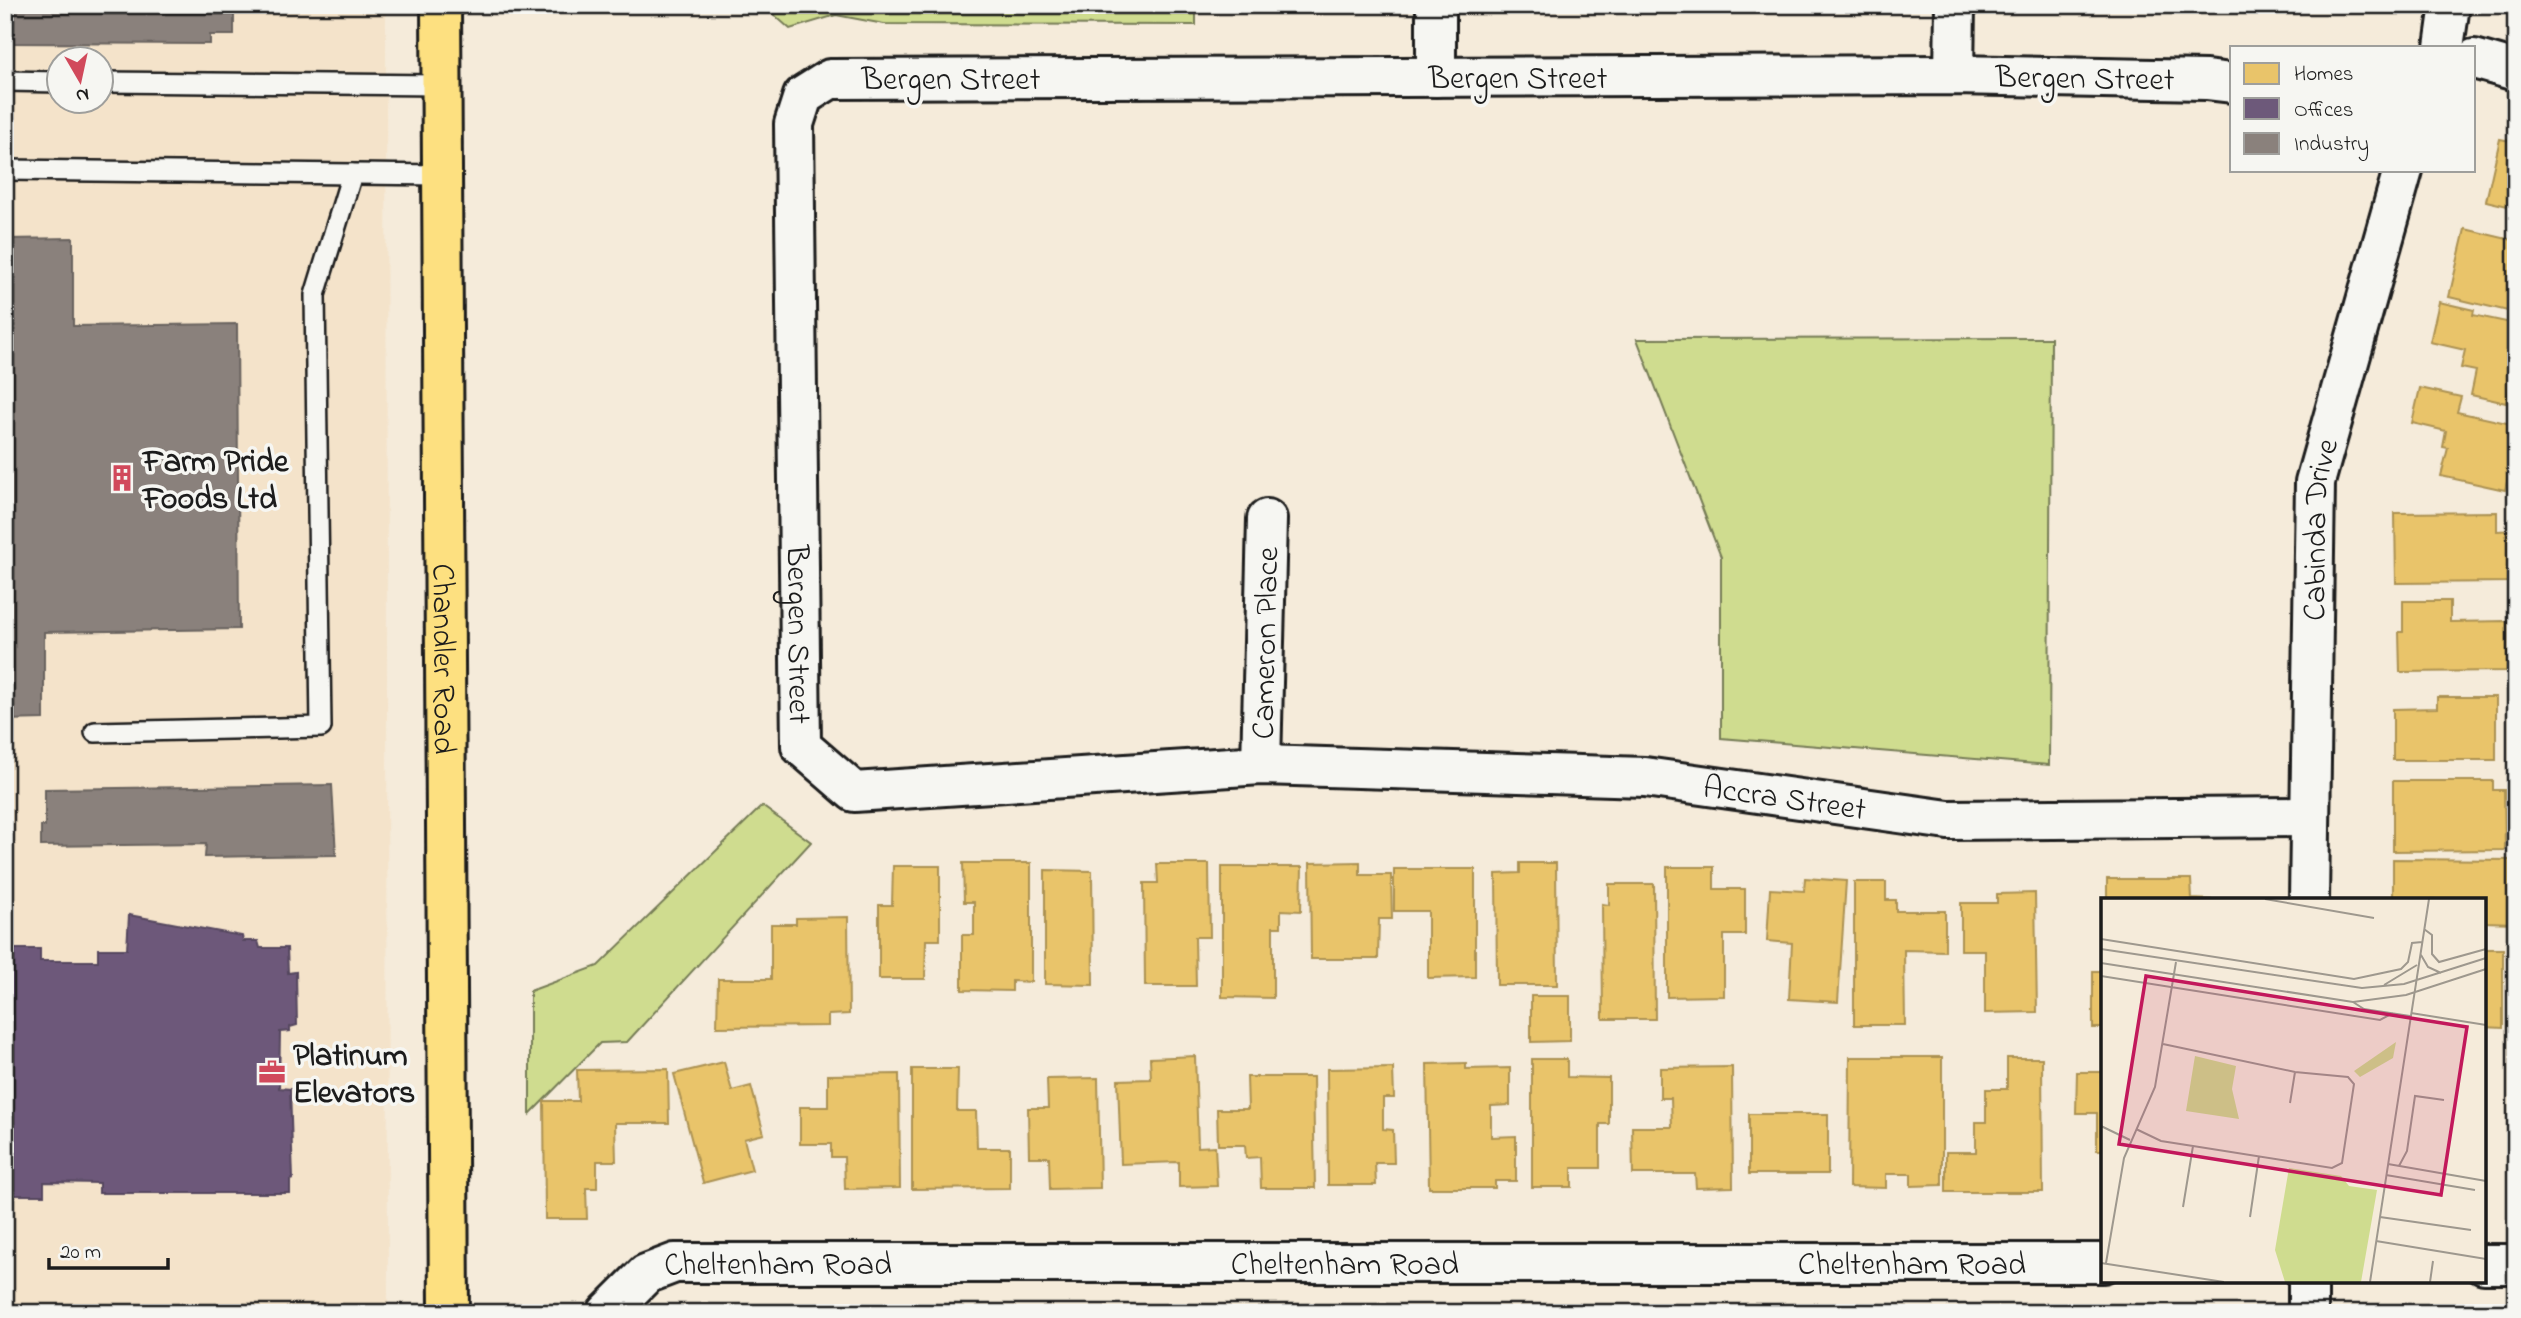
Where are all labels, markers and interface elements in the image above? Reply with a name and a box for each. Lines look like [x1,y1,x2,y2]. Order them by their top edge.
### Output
north arrow [46,46,116,116]
legend [2230,46,2476,172]
street label: Bergen Street [1994,55,2175,106]
street label: Bergen Street [1428,57,1608,104]
street label: Bergen Street [861,58,1041,105]
text: Homes [2294,60,2354,90]
text: N [74,80,91,109]
text: Offices [2294,96,2353,126]
text: Industry [2294,130,2369,162]
street label: Cabinda Drive [2293,433,2353,621]
place label: Farm Pride Foods Ltd [141,440,290,524]
building icon: Farm Pride Foods Ltd [107,463,137,493]
street label: Bergen Street [772,544,821,724]
street label: Cameron Place [1242,546,1293,740]
street label: Chandler Road [417,563,466,755]
street label: Accra Street [1700,766,1869,835]
inset map [2101,898,2486,1283]
place label: Platinum Elevators [293,1034,415,1118]
office icon: Platinum Elevators [257,1057,287,1087]
scale bar [49,1227,168,1271]
text: 20 m [60,1238,101,1268]
street label: Cheltenham Road [657,1242,892,1292]
street label: Cheltenham Road [1231,1243,1459,1290]
street label: Cheltenham Road [1798,1243,2026,1290]

